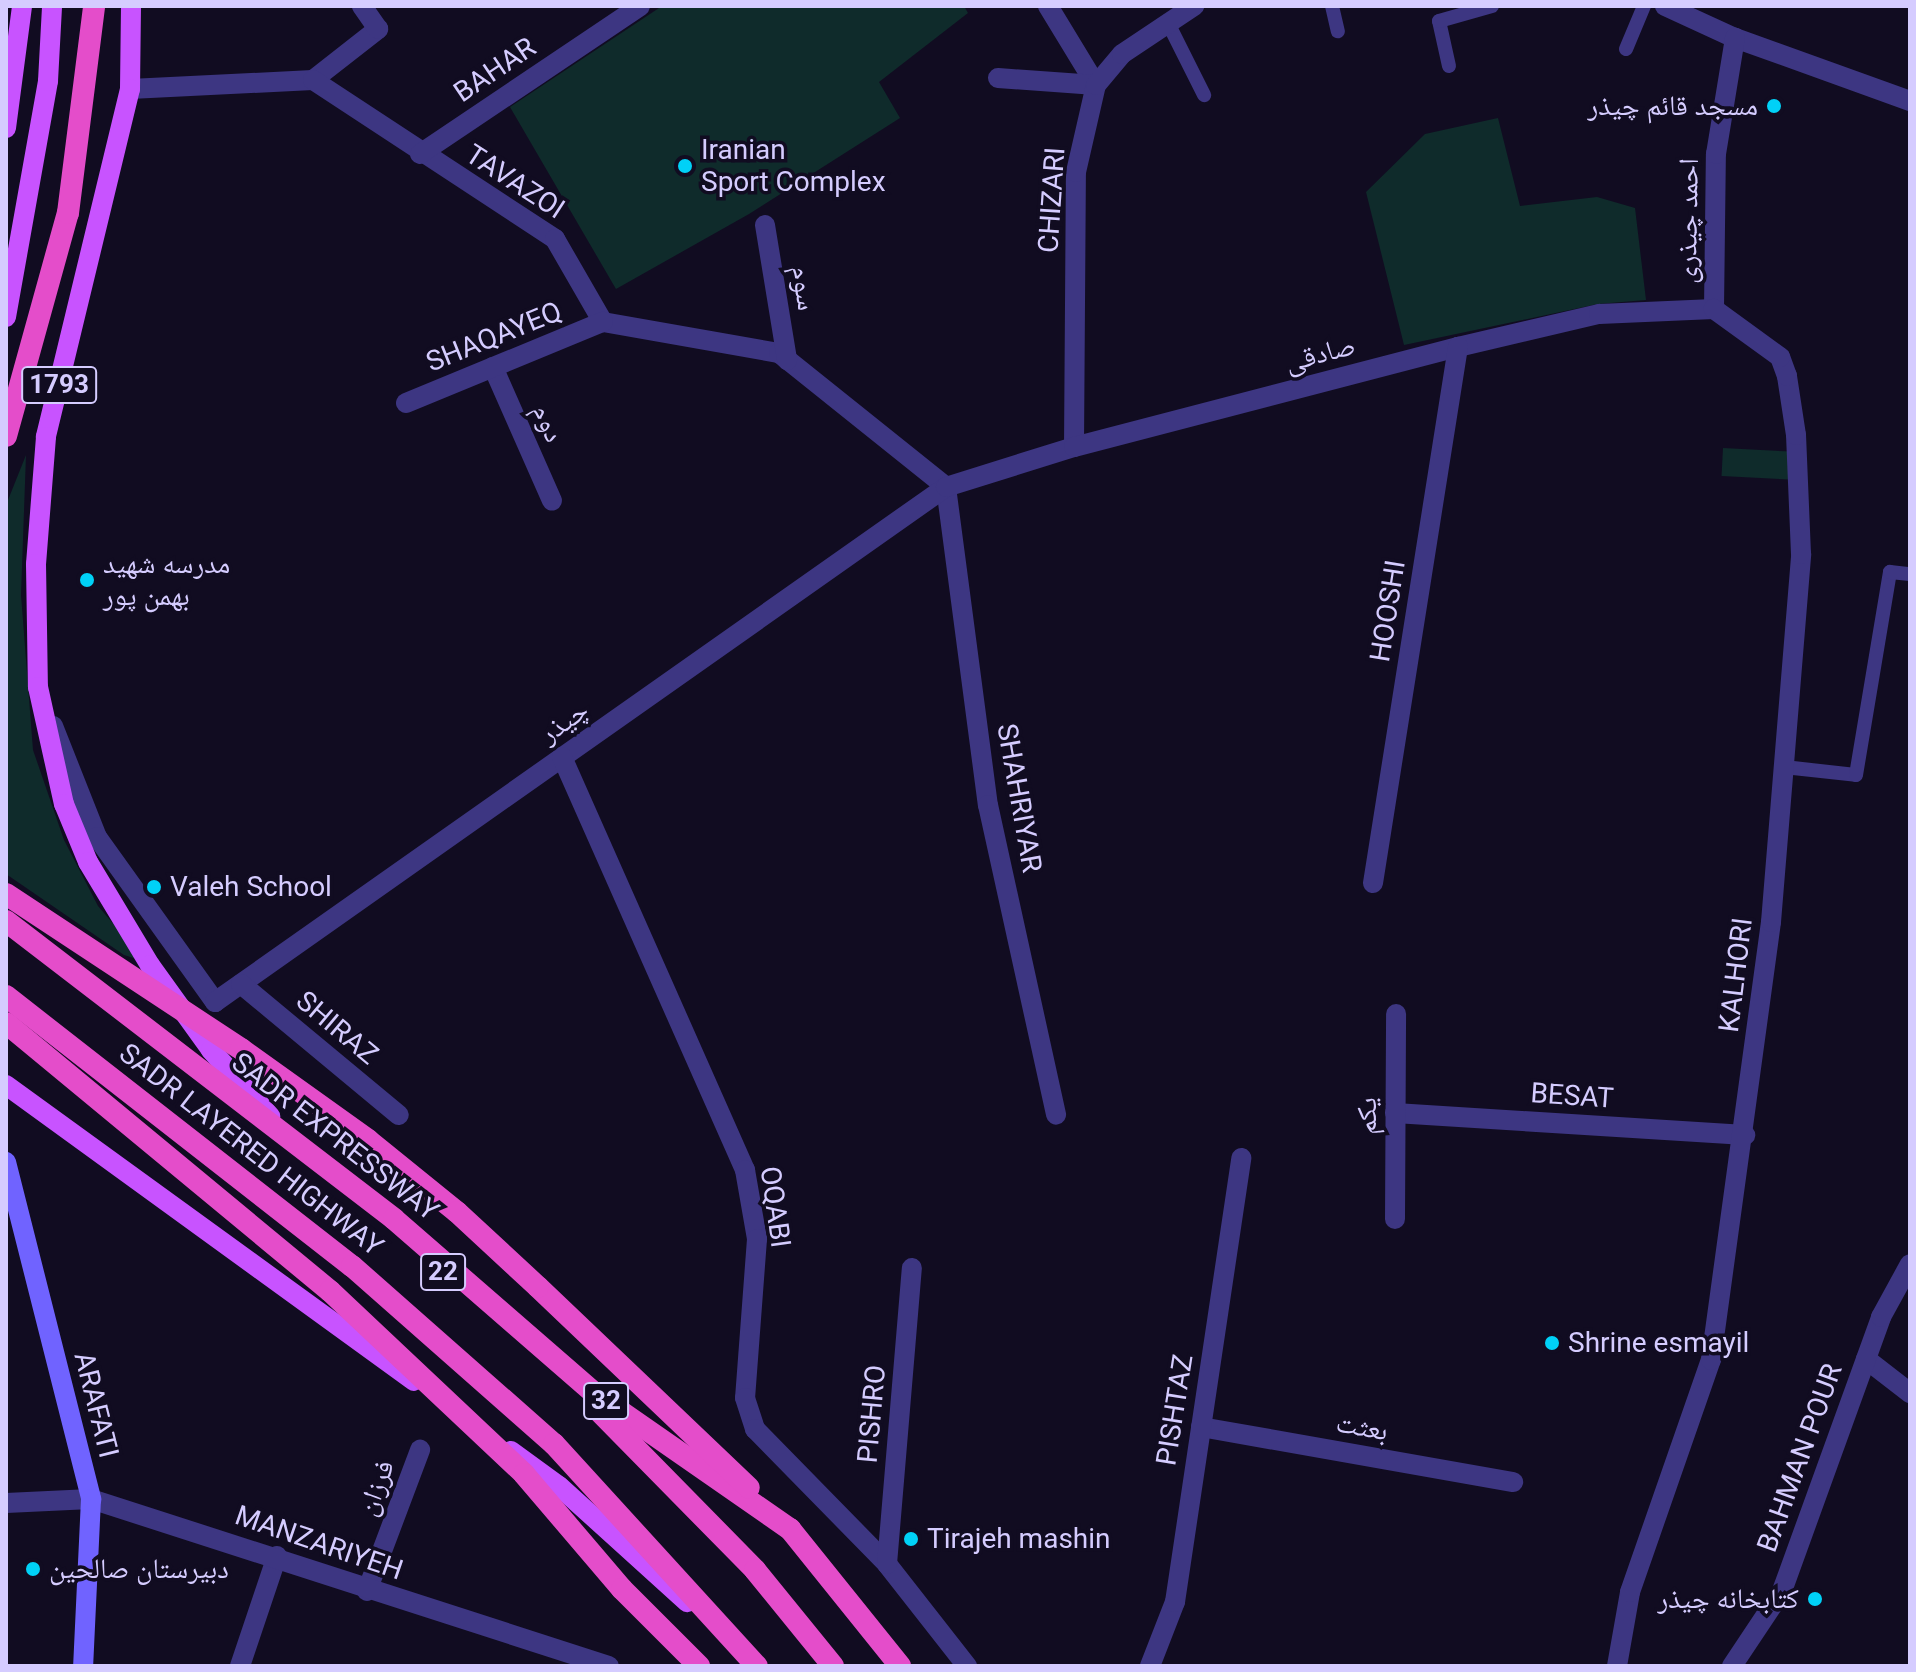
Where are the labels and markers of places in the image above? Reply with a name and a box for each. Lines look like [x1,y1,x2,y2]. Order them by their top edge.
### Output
place label: مسجد قائم چیذر [1588,89,1758,123]
marker: مسجد قائم چیذر [1765,97,1783,115]
place label: Iranian Sport Complex [701,133,886,199]
marker: Iranian Sport Complex [676,157,694,175]
place label: مدرسه شهید بهمن پور [103,547,230,613]
marker: مدرسه شهید بهمن پور [78,571,96,589]
place label: Valeh School [170,870,332,904]
marker: Valeh School [145,878,163,896]
place label: Shrine esmayil [1568,1326,1749,1360]
marker: Shrine esmayil [1543,1334,1561,1352]
place label: Tirajeh mashin [927,1522,1111,1556]
marker: Tirajeh mashin [902,1530,920,1548]
place label: دبیرستان صالحین [49,1552,229,1586]
marker: دبیرستان صالحین [24,1560,42,1578]
place label: کتابخانه چیذر [1658,1582,1799,1616]
marker: کتابخانه چیذر [1806,1590,1824,1608]

